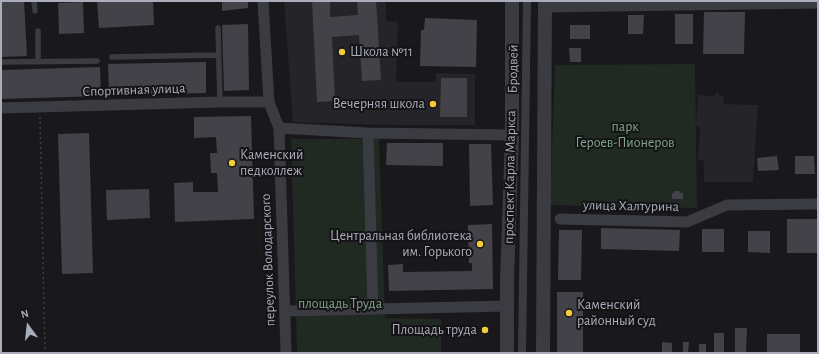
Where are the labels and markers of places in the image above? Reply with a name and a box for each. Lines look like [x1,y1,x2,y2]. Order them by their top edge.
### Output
place label: Школа №11 [350,44,413,60]
marker: Школа №11 [337,47,347,57]
place label: Вечерняя школа [333,96,425,112]
marker: Вечерняя школа [428,99,438,109]
place label: Каменский педколлеж [240,147,303,180]
marker: Каменский педколлеж [227,158,237,168]
place label: Центральная библиотека им. Горького [330,228,472,260]
marker: Центральная библиотека им. Горького [475,239,485,249]
place label: Каменский районный суд [577,297,656,330]
marker: Каменский районный суд [564,308,574,318]
place label: Площадь труда [392,322,477,338]
marker: Площадь труда [480,325,490,335]

